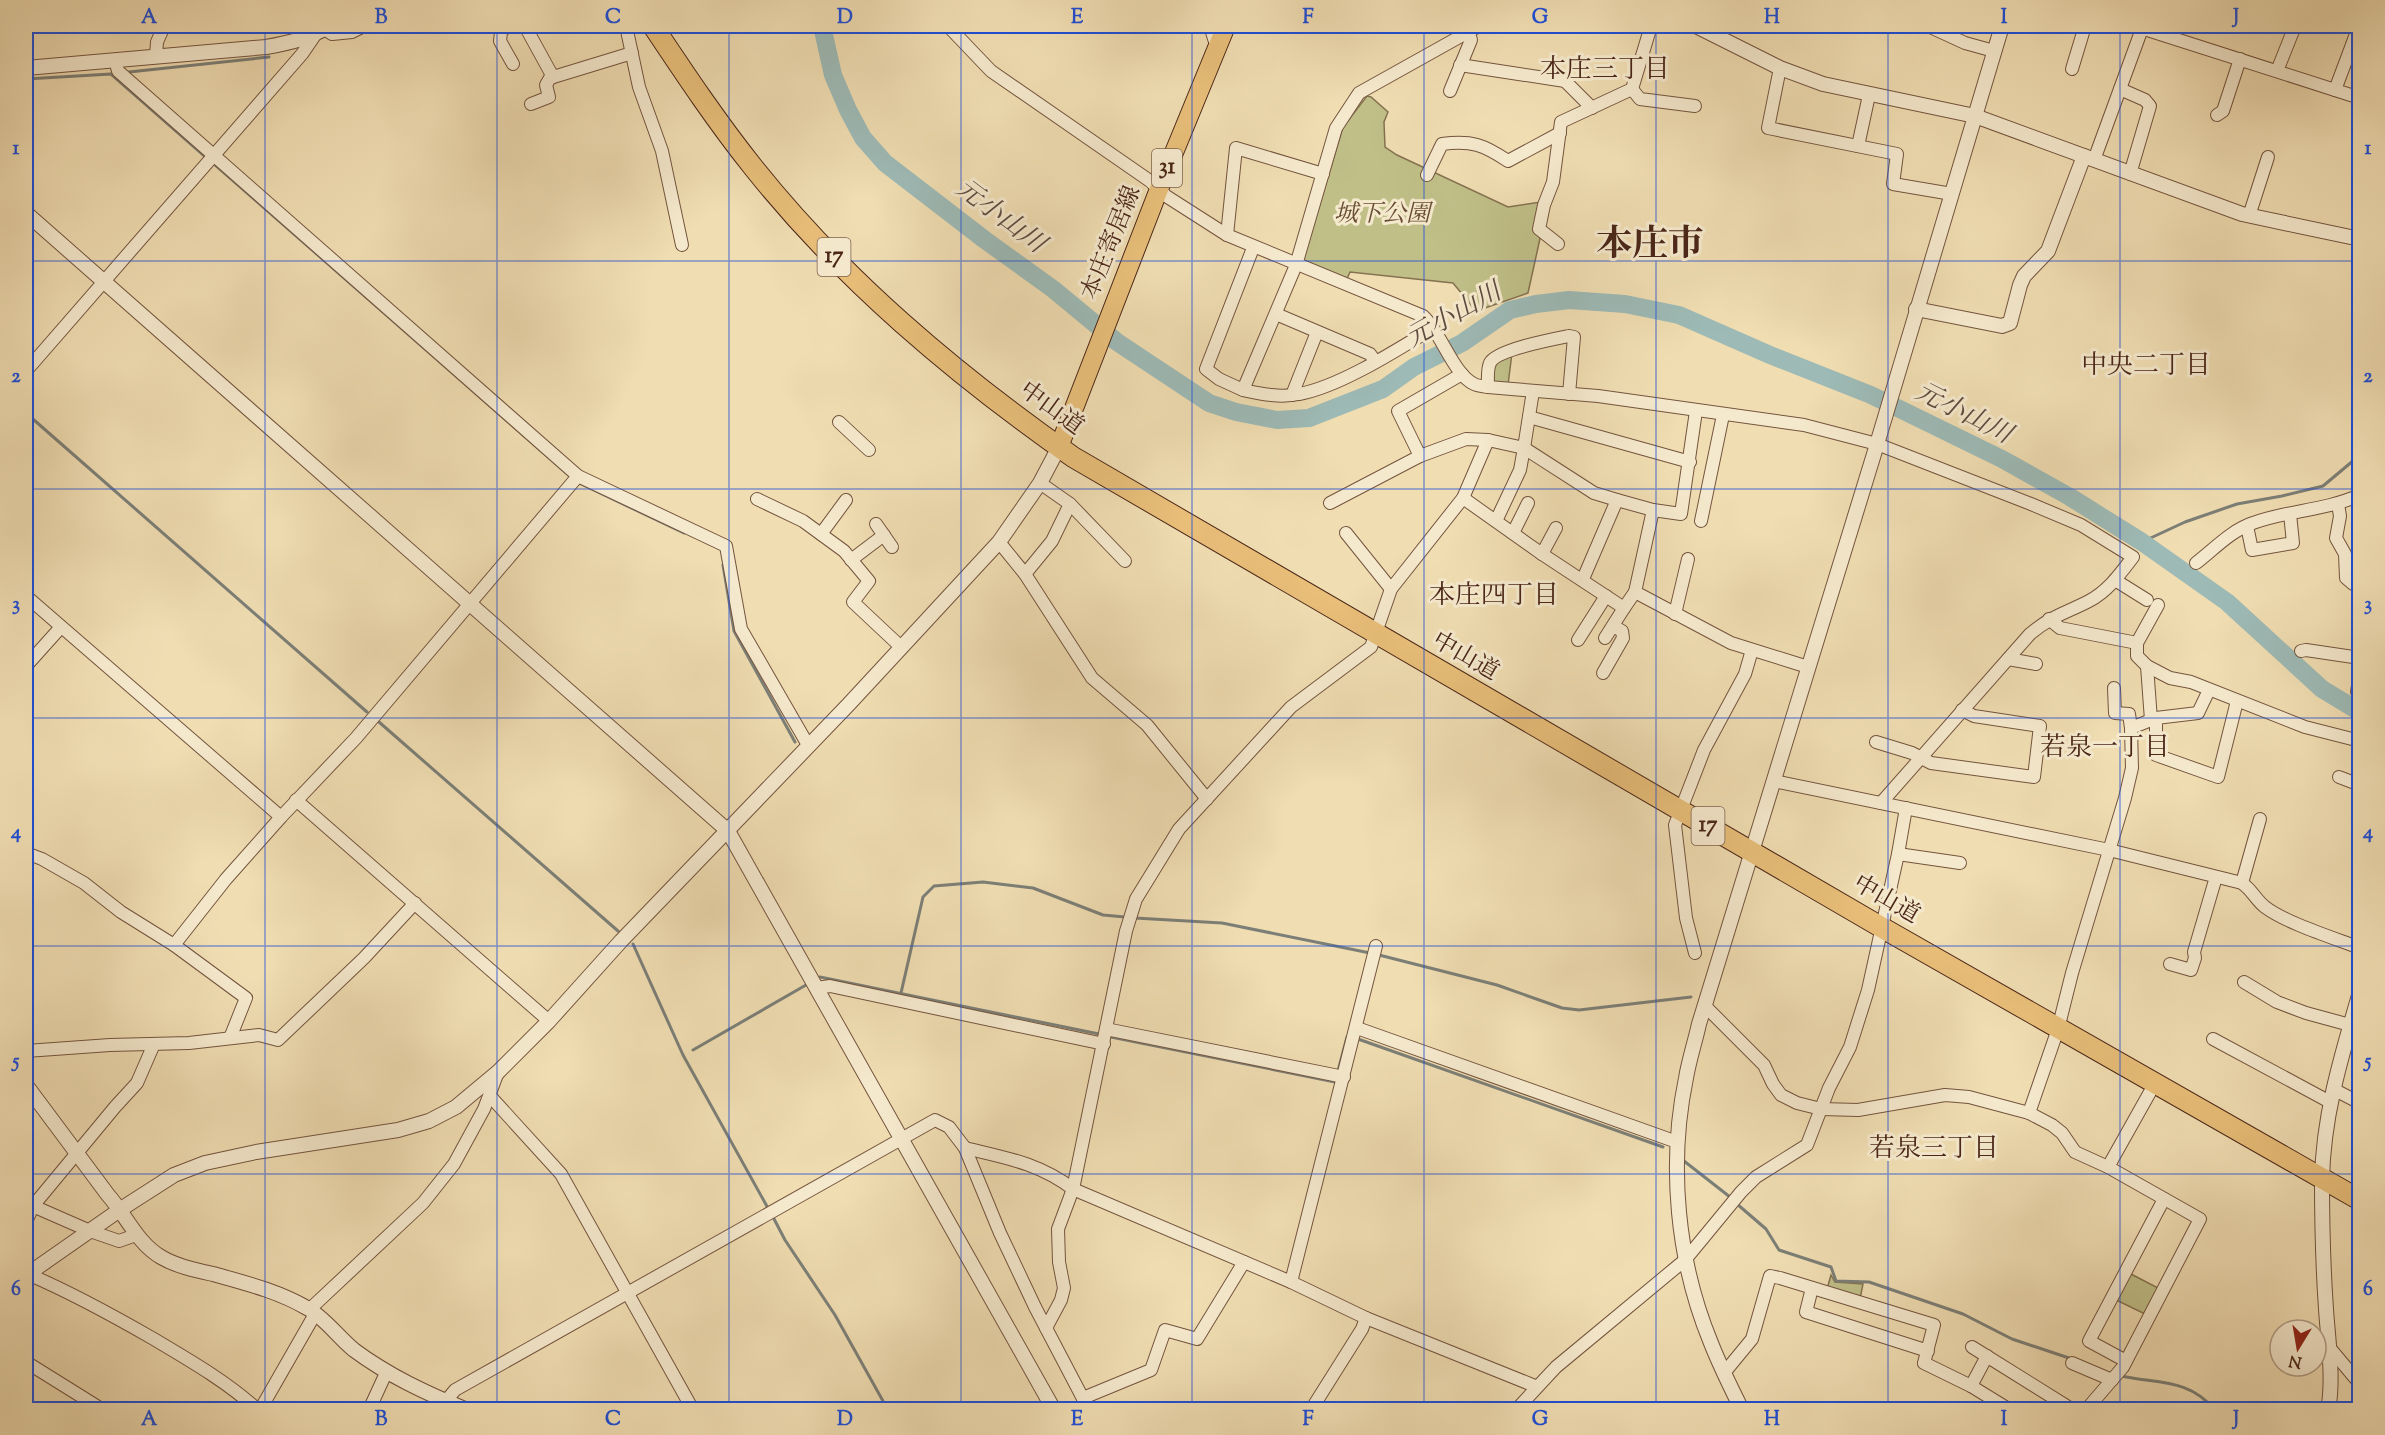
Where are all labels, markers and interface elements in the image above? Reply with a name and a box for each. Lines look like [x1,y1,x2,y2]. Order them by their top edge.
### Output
text: A [141,4,158,33]
text: B [375,4,388,33]
text: C [605,4,621,33]
text: D [837,4,853,33]
text: E [1071,4,1084,33]
text: F [1302,4,1314,33]
text: G [1532,4,1549,33]
text: H [1764,4,1780,33]
text: I [2001,4,2008,33]
text: J [2231,4,2239,33]
district label: 本庄三丁目 [1540,52,1670,89]
text: 1 [13,135,20,164]
text: 1 [2365,135,2372,164]
road number: 31 [1152,149,1182,187]
water label: 元小山川 [947,171,1055,265]
street label: 本庄寄居線 [1074,181,1150,305]
park label: 城下公園 [1334,198,1434,232]
district label: 本庄市 [1596,220,1704,272]
road number: 17 [818,238,850,276]
water label: 元小山川 [1400,273,1511,357]
district label: 中央二丁目 [2081,348,2211,385]
text: 2 [11,363,21,392]
text: 2 [2363,363,2373,392]
street label: 中山道 [1012,374,1090,444]
water label: 元小山川 [1908,374,2020,455]
district label: 本庄四丁目 [1429,578,1559,615]
text: 3 [12,591,20,620]
text: 3 [2364,591,2372,620]
street label: 中山道 [1425,624,1505,690]
district label: 若泉一丁目 [2040,730,2170,767]
road number: 17 [1692,807,1724,845]
text: 4 [10,819,21,848]
text: 4 [2362,819,2373,848]
street label: 中山道 [1846,867,1926,933]
text: 5 [11,1048,20,1077]
text: 5 [2363,1048,2372,1077]
district label: 若泉三丁目 [1869,1131,1999,1168]
text: 6 [11,1276,21,1305]
text: 6 [2363,1276,2373,1305]
north arrow [2268,1318,2328,1378]
text: N [2287,1348,2304,1373]
text: A [141,1406,158,1435]
text: B [375,1406,388,1435]
text: C [605,1406,621,1435]
text: D [837,1406,853,1435]
text: E [1071,1406,1084,1435]
text: F [1302,1406,1314,1435]
text: G [1532,1406,1549,1435]
text: H [1764,1406,1780,1435]
text: I [2001,1406,2008,1435]
text: J [2231,1406,2239,1435]

